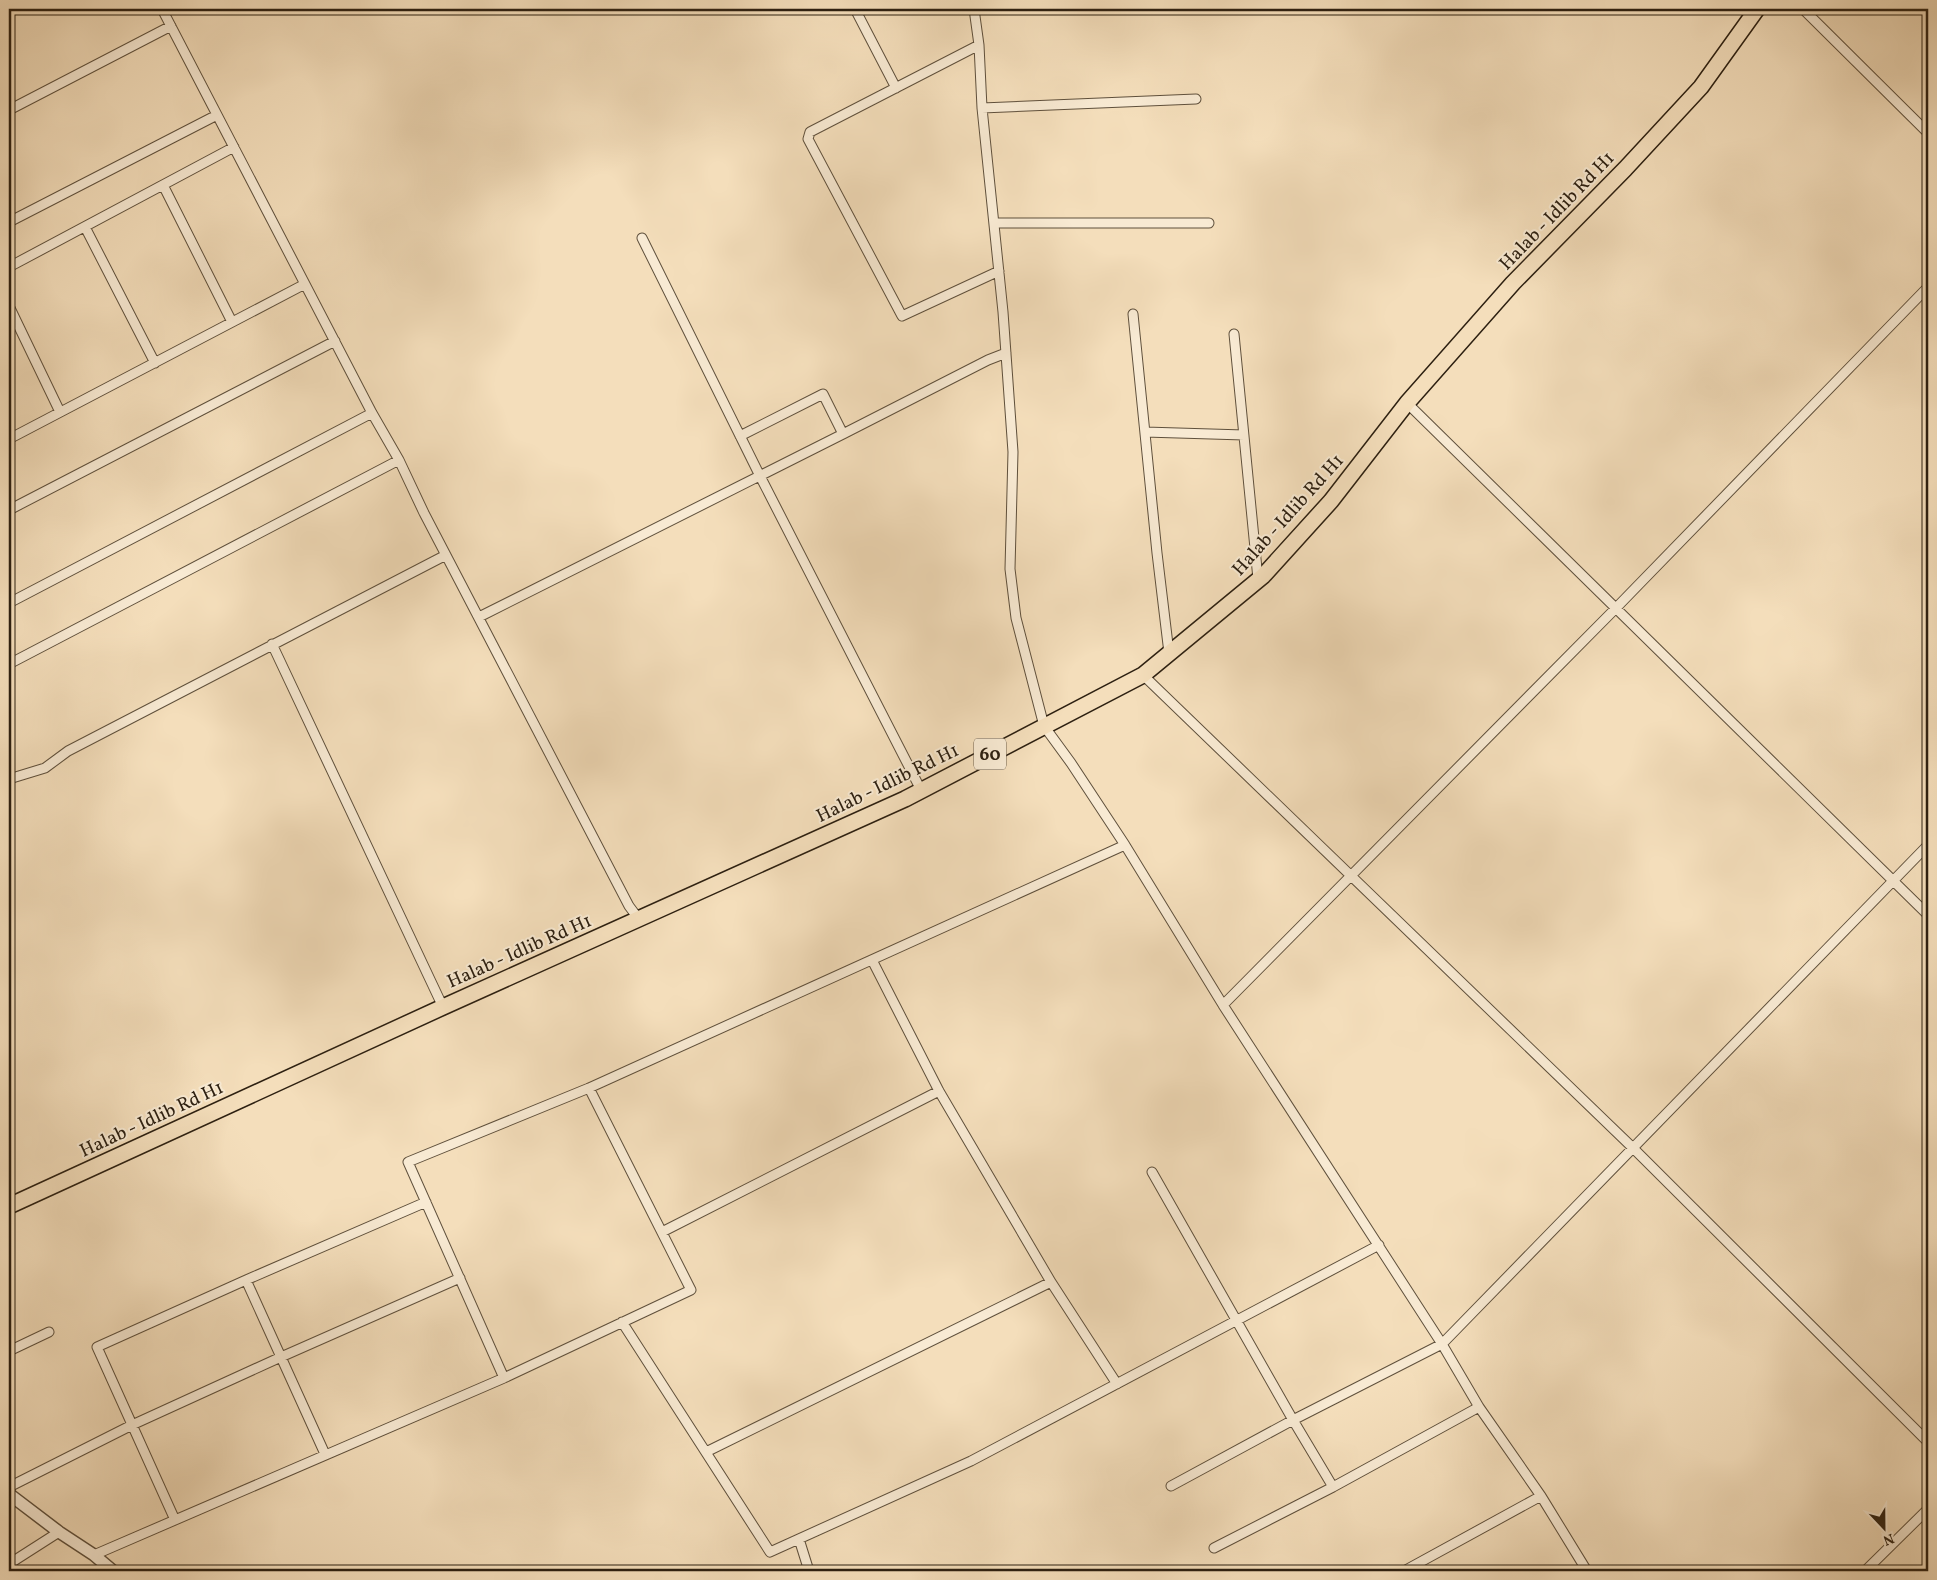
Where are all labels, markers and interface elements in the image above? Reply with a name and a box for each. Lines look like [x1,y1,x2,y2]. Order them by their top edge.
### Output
street label: Halab - Idlib Rd H1 [1494,146,1621,277]
street label: Halab - Idlib Rd H1 [1227,449,1350,582]
street label: Halab - Idlib Rd H1 [812,738,964,830]
road number: 60 [974,739,1006,770]
street label: Halab - Idlib Rd H1 [443,908,596,995]
street label: Halab - Idlib Rd H1 [76,1075,228,1165]
north arrow [1860,1502,1910,1552]
text: N [1880,1528,1897,1549]

